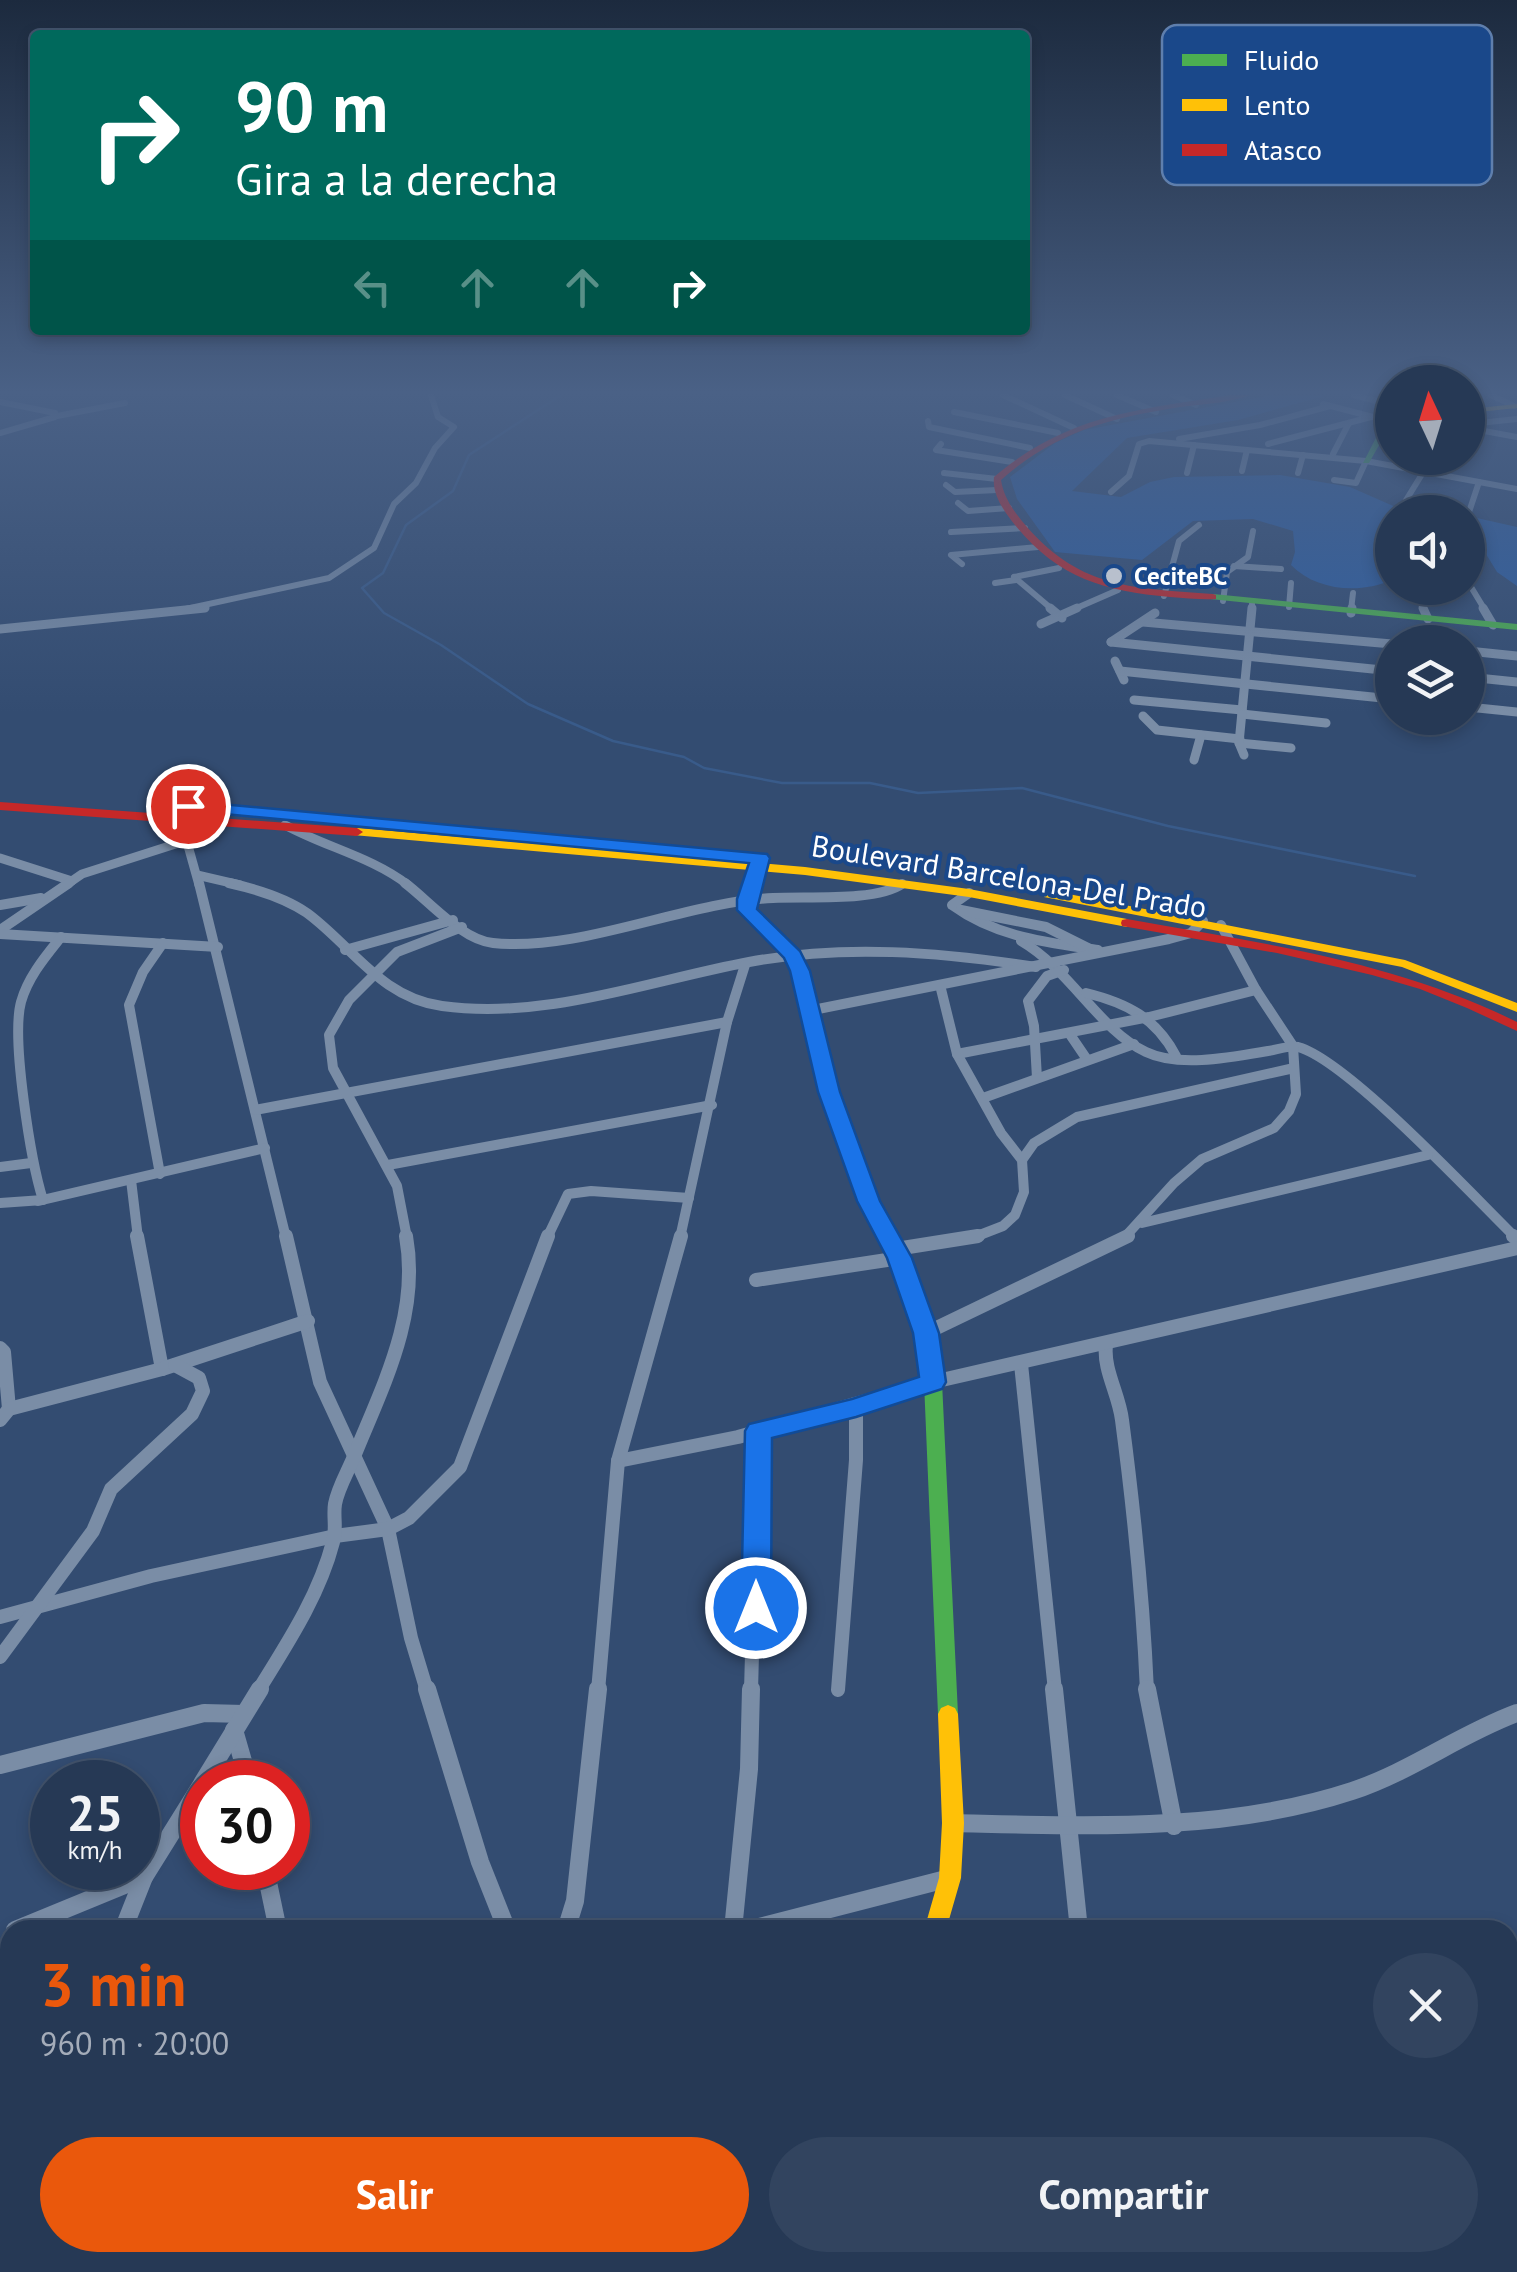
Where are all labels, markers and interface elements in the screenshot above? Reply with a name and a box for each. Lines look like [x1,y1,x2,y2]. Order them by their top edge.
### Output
legend [1162,25,1492,185]
text: Fluido [1244,41,1319,78]
text: 90 m [235,61,388,151]
icon: right [70,70,200,200]
text: Lento [1244,86,1311,123]
text: Atasco [1244,131,1322,168]
text: Gira a la derecha [235,149,558,207]
icon: left [345,260,400,315]
icon: ahead [450,260,505,315]
icon: ahead [555,260,610,315]
icon: right [660,260,715,315]
north arrow [1375,365,1485,475]
map controls [1375,365,1485,735]
button: sound [1375,495,1485,605]
place label: CeciteBC [1134,560,1227,592]
marker: CeciteBC [1103,565,1125,587]
button: layers [1375,625,1485,735]
pin [146,764,231,849]
icon: arrive [161,779,216,834]
street label: Boulevard Barcelona-Del Prado [809,825,1209,926]
position arrow [704,1556,808,1660]
speed limit sign: 30 [180,1760,310,1890]
text: 25 [67,1780,123,1845]
text: km/h [68,1834,122,1866]
text: 3 min [40,1945,186,2023]
button: close [1373,1953,1478,2058]
text: 960 m · 20:00 [40,2022,229,2064]
button: Salir [40,2137,749,2252]
button: Compartir [769,2137,1478,2252]

